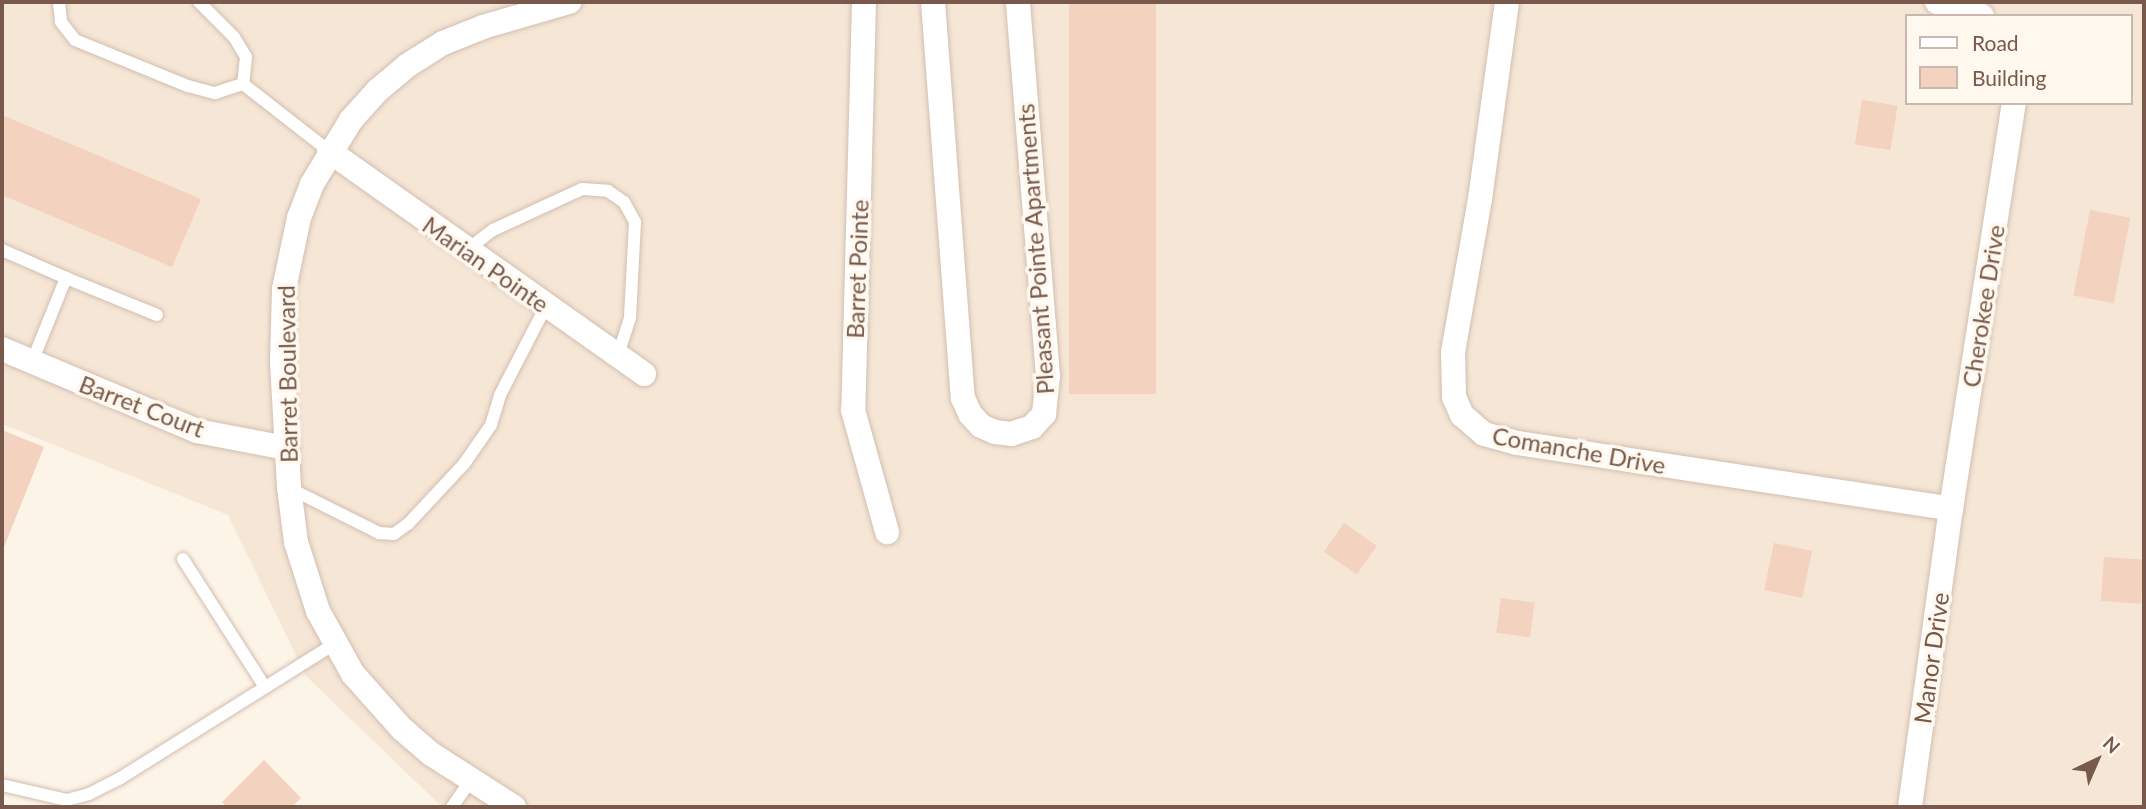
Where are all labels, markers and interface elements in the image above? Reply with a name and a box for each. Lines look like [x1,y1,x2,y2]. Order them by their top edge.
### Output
legend [1904,14,2132,105]
text: Road [1972,30,2019,55]
text: Building [1972,65,2047,90]
street label: Pleasant Pointe Apartments [1010,102,1060,396]
street label: Barret Pointe [840,199,874,339]
street label: Marian Pointe [417,210,555,318]
street label: Cherokee Drive [1956,223,2010,389]
street label: Barret Boulevard [271,285,303,463]
street label: Barret Court [75,369,209,443]
street label: Comanche Drive [1490,421,1668,479]
street label: Manor Drive [1907,590,1955,726]
north arrow [2062,725,2132,795]
text: N [2099,731,2125,758]

